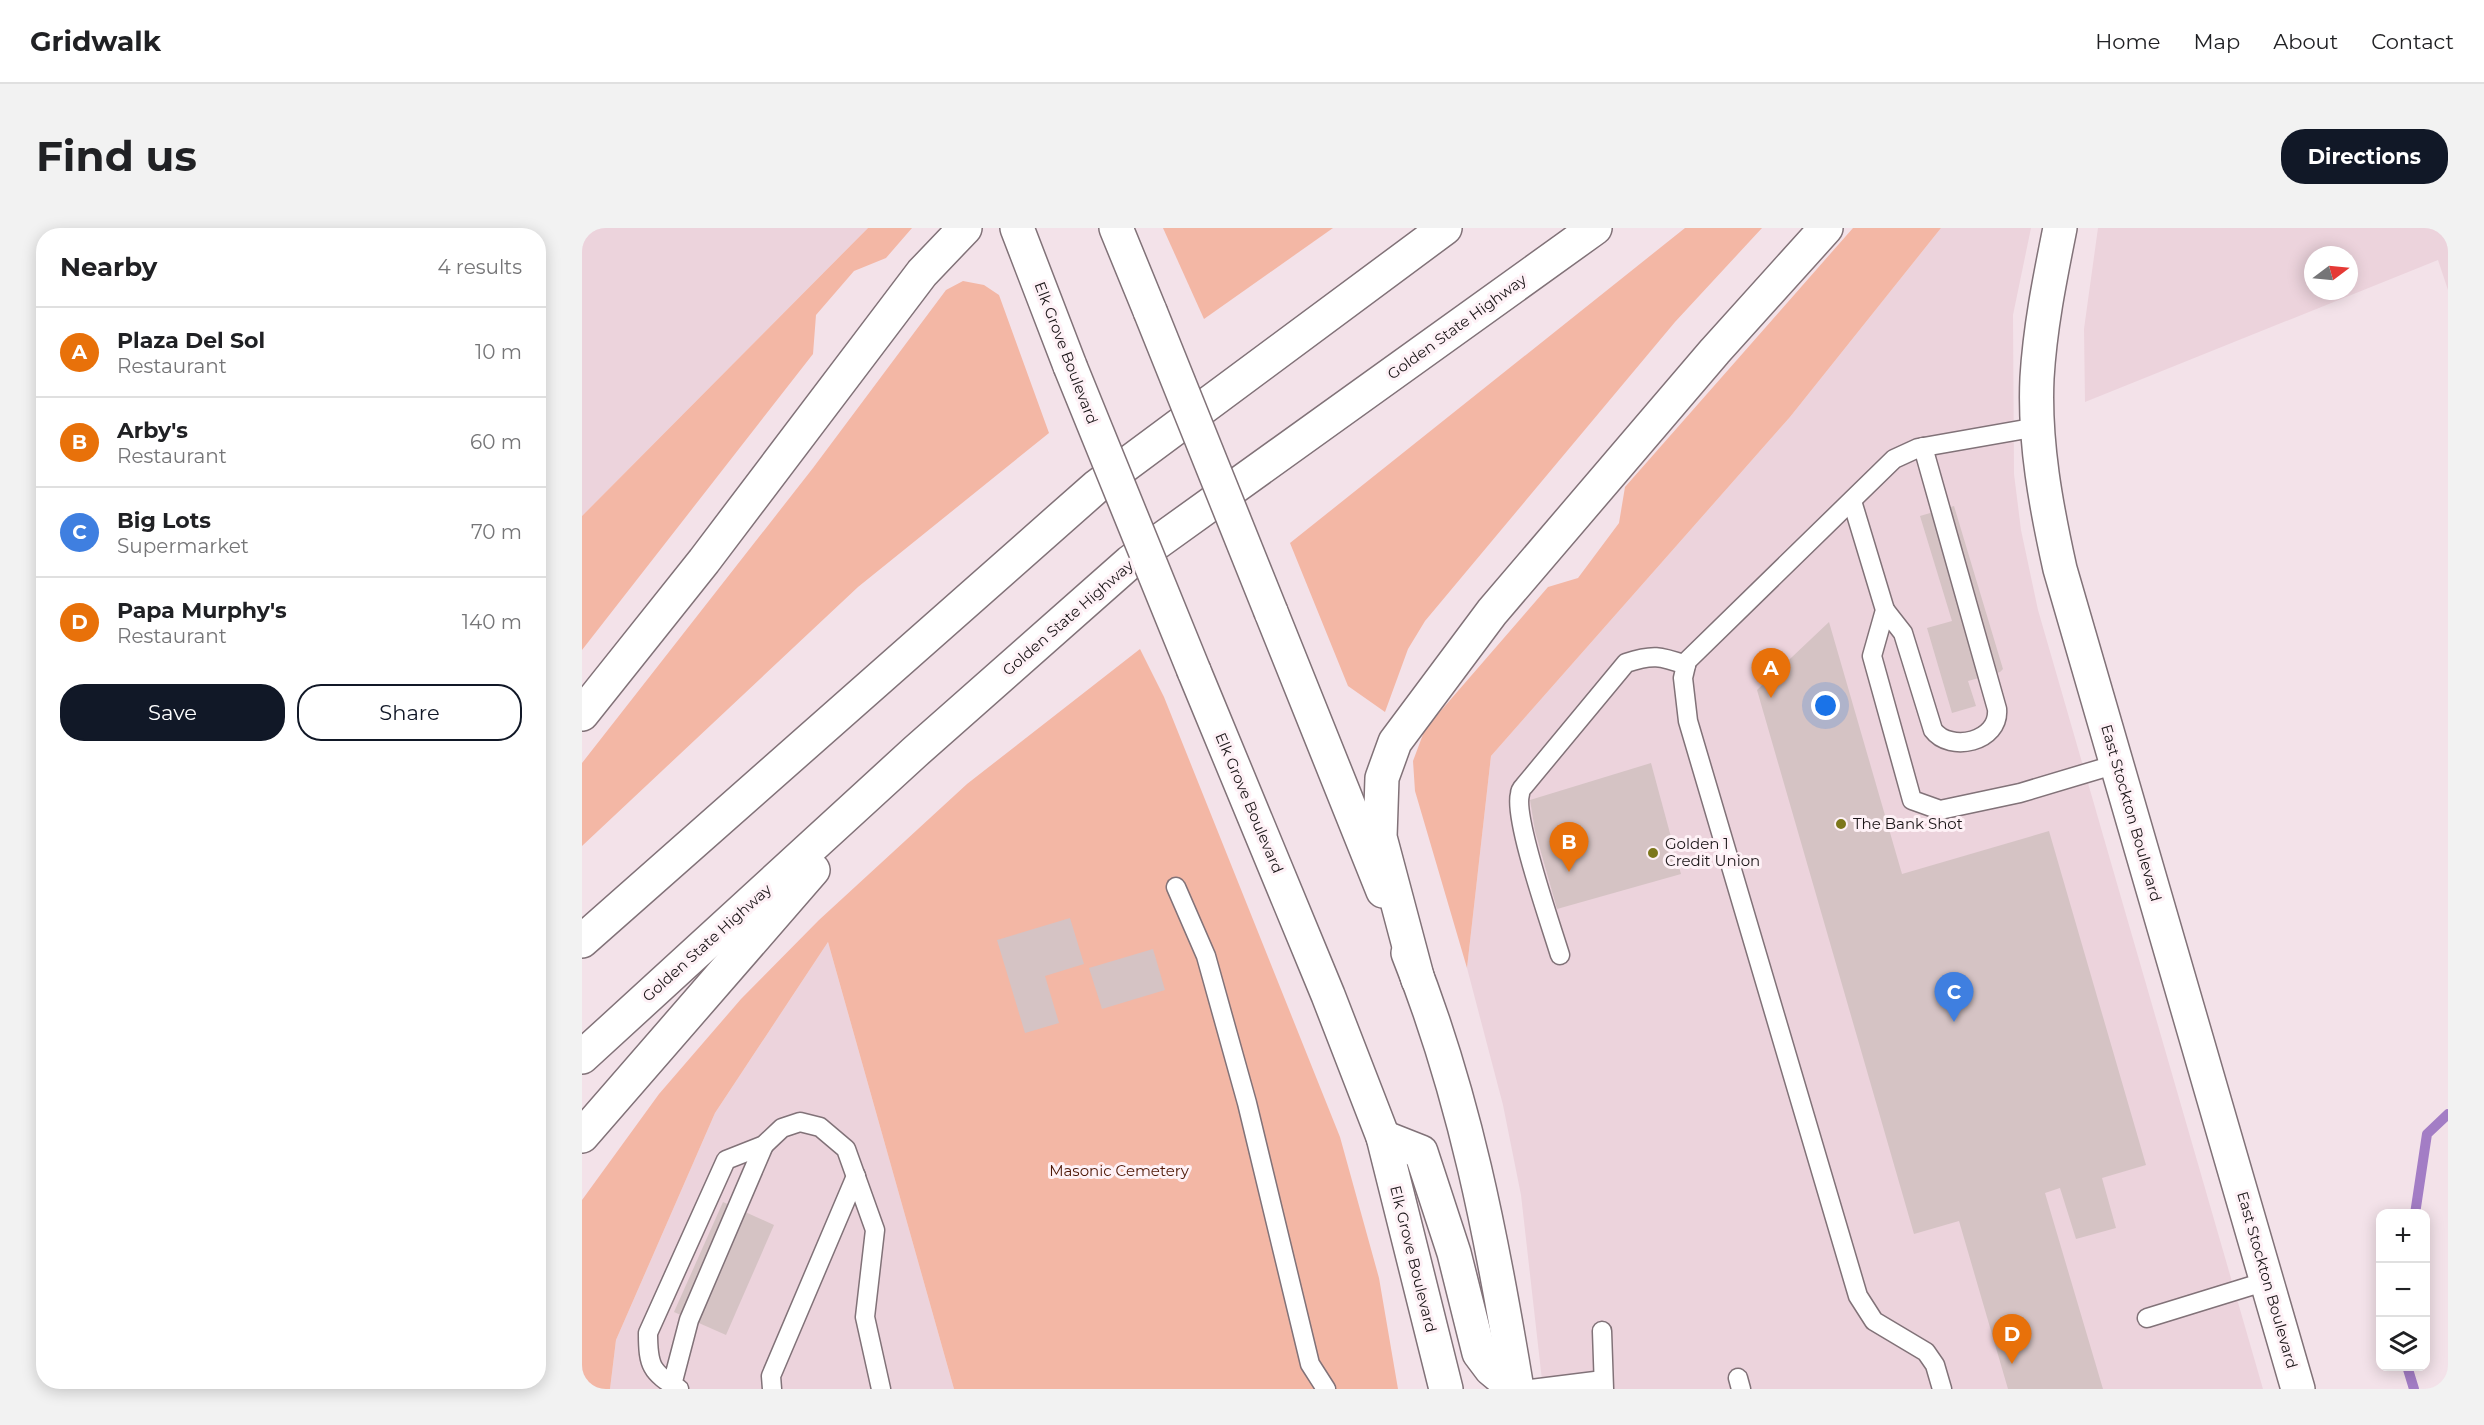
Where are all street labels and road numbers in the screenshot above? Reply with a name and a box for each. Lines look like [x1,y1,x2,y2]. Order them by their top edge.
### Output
street label: Golden State Highway [1384,269,1531,383]
street label: Elk Grove Boulevard [1031,279,1102,427]
street label: Golden State Highway [998,555,1138,680]
street label: East Stockton Boulevard [2097,722,2166,904]
street label: Elk Grove Boulevard [1211,730,1288,876]
street label: Golden State Highway [638,879,776,1006]
street label: Elk Grove Boulevard [1386,1183,1441,1334]
street label: East Stockton Boulevard [2233,1189,2302,1371]

